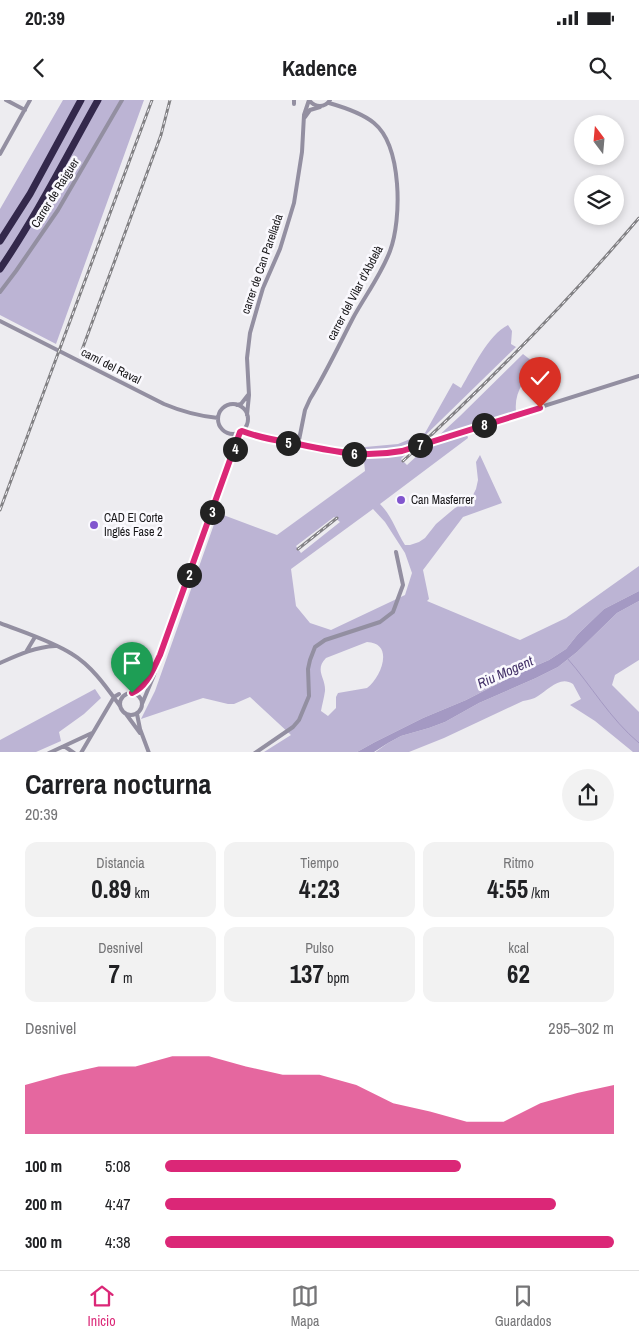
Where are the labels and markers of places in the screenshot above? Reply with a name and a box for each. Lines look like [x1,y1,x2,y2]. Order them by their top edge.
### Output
pin [519,357,561,408]
pin: 8 [472,412,496,438]
pin: 5 [276,430,300,456]
pin: 7 [408,432,432,458]
pin: 4 [222,436,248,462]
pin: 6 [342,442,366,466]
place label: Can Masferrer [411,492,475,508]
marker: Can Masferrer [395,494,407,506]
pin: 3 [200,500,224,524]
place label: CAD El Corte Inglés Fase 2 [104,510,163,540]
marker: CAD El Corte Inglés Fase 2 [88,519,100,531]
pin: 2 [176,562,202,588]
pin [111,642,153,693]

